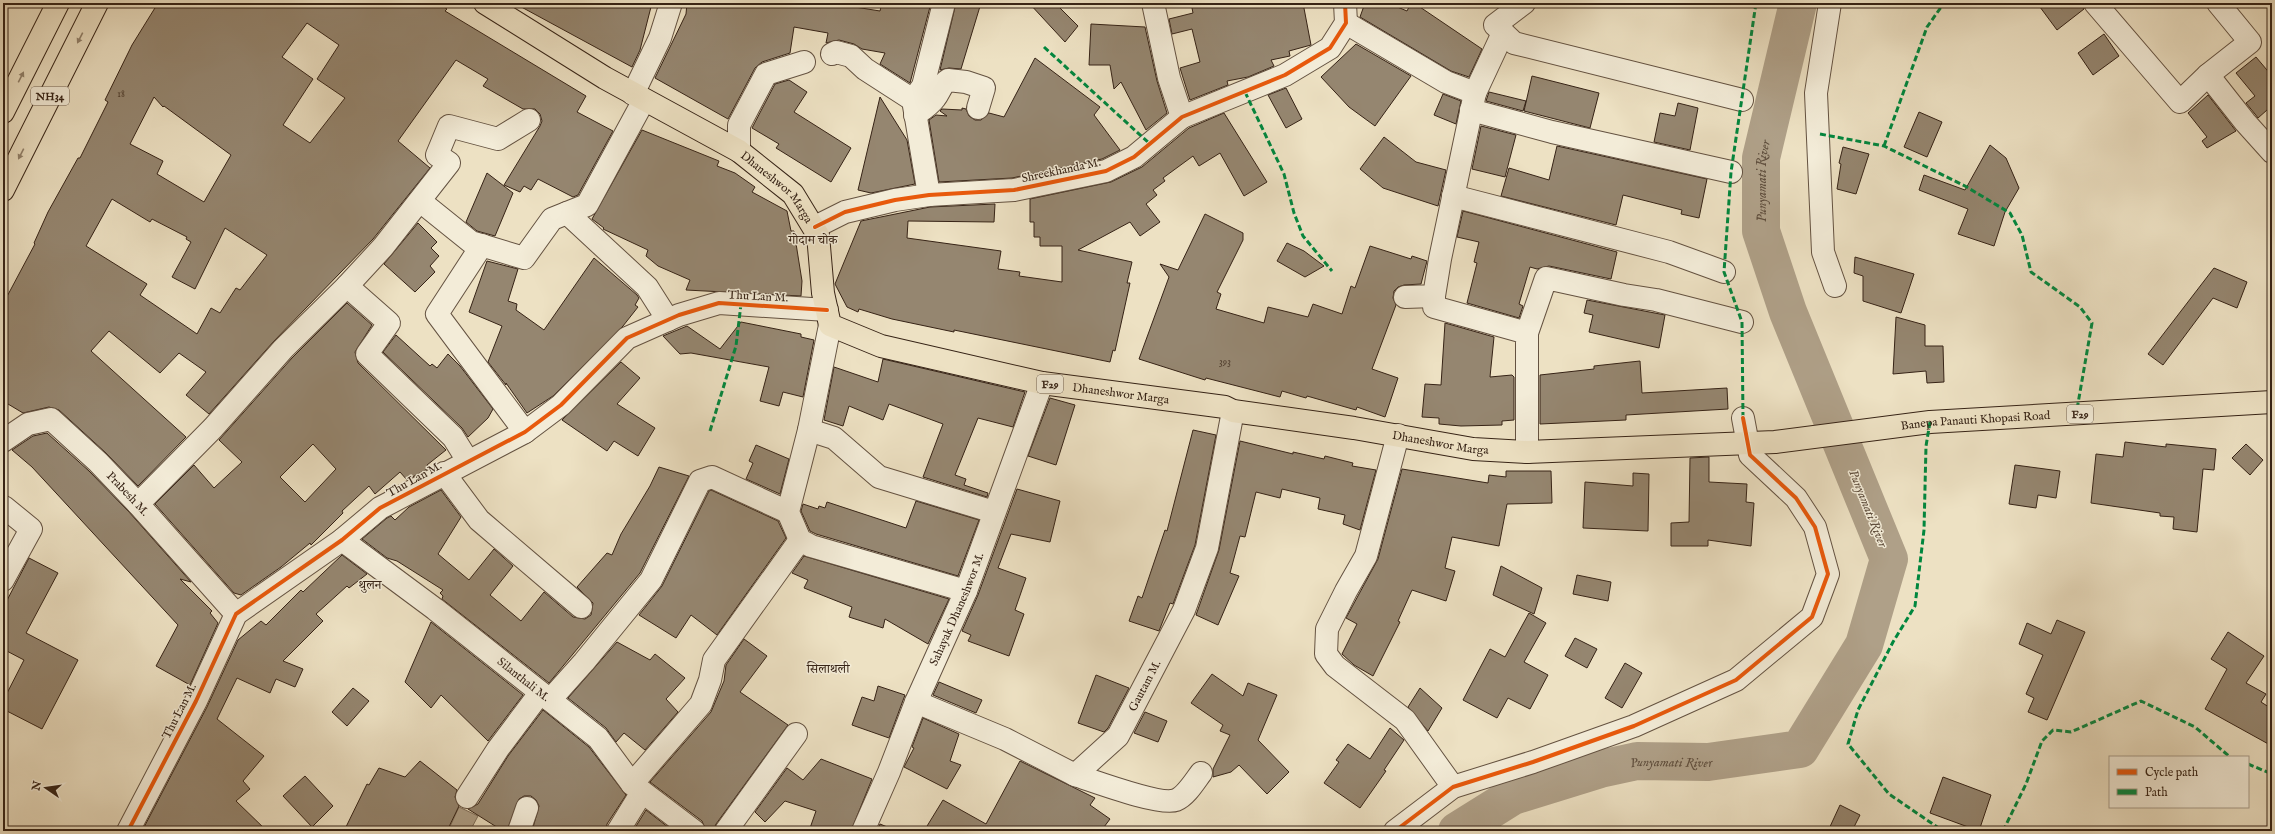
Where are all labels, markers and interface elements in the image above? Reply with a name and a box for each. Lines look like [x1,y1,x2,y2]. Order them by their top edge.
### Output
one-way arrow [77,32,83,44]
one-way arrow [17,72,24,83]
road number: NH34 [31,87,69,105]
house number: 18 [117,88,125,101]
water label: Punyamati River [1754,138,1775,222]
one-way arrow [18,148,24,159]
street label: Dhaneshwor Marga [737,148,816,227]
street label: Shreekhanda M. [1020,155,1102,186]
district label: गाेदाम चाेक [787,232,838,249]
street label: Thu Lan M. [727,287,789,306]
house number: 393 [1219,356,1231,369]
road number: F29 [1037,375,1063,393]
street label: Dhaneshwor Marga [1072,380,1171,408]
road number: F29 [2067,405,2093,423]
street label: Banepa Panauti Khopasi Road [1900,408,2051,434]
street label: Dhaneshwor Marga [1391,428,1490,458]
street label: Thu Lan M. [384,458,444,501]
water label: Punyamati River [1844,467,1891,551]
street label: Prabesh M. [103,469,152,519]
street label: Sahayak Dhaneshwor M. [926,551,987,668]
district label: थुलन [359,577,383,594]
street label: Silanthali M. [494,654,553,705]
street label: Gautam M. [1125,658,1164,714]
district label: सिलाथली [806,661,850,678]
street label: Thu Lan M. [159,681,200,742]
water label: Punyamati River [1628,754,1714,772]
legend [2109,756,2249,808]
text: Cycle path [2145,765,2199,781]
north arrow [26,768,66,808]
text: N [29,779,45,793]
text: Path [2145,785,2168,800]

